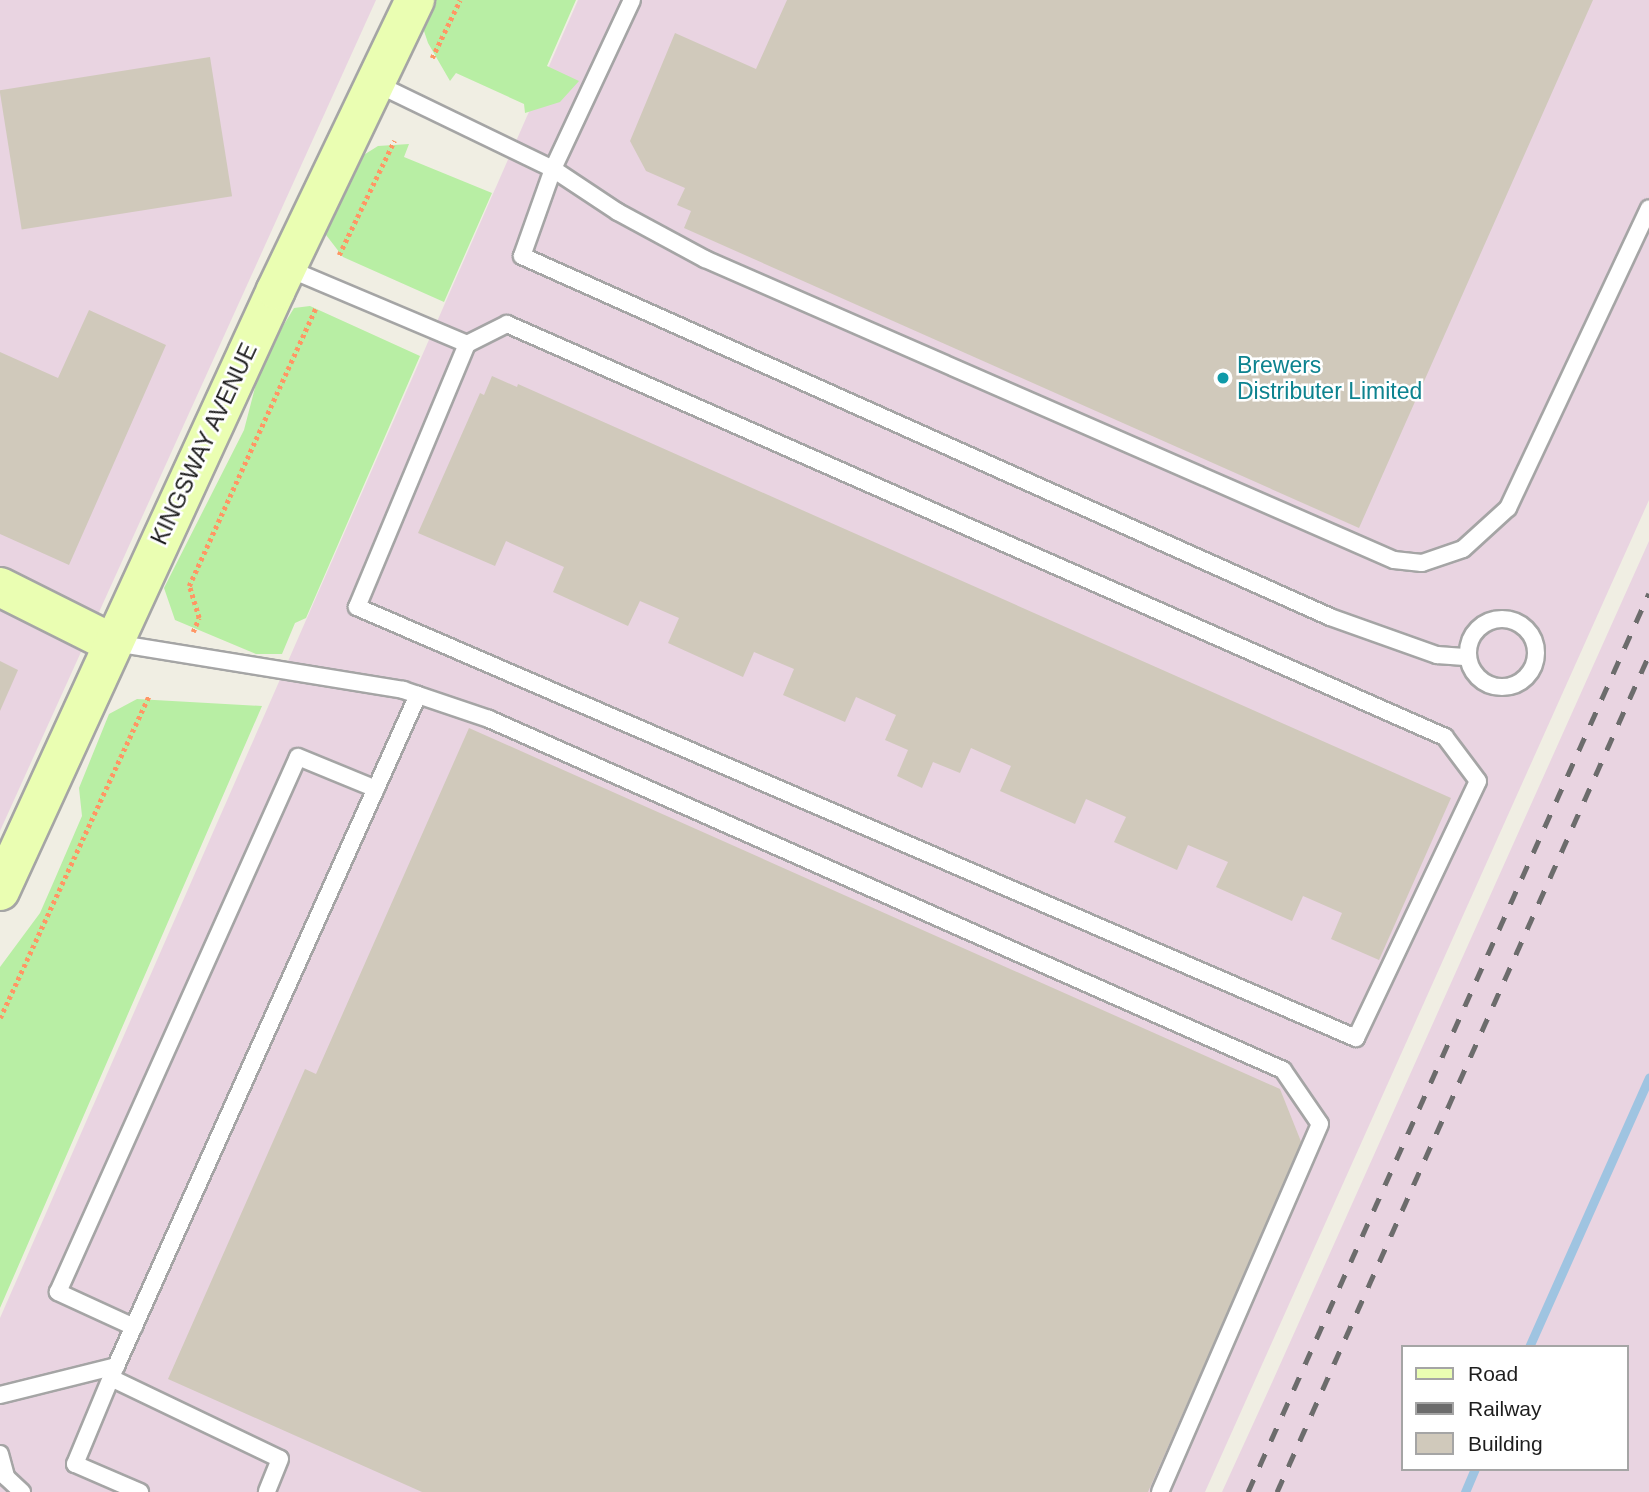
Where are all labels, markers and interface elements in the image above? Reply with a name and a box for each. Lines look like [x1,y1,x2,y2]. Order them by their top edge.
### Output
street label: KINGSWAY AVENUE [145,338,263,550]
place label: Brewers Distributer Limited [1237,351,1422,405]
marker: Brewers Distributer Limited [1215,370,1231,386]
legend [1400,1345,1628,1471]
text: Road [1468,1362,1518,1385]
text: Railway [1468,1397,1542,1420]
text: Building [1468,1432,1543,1455]

